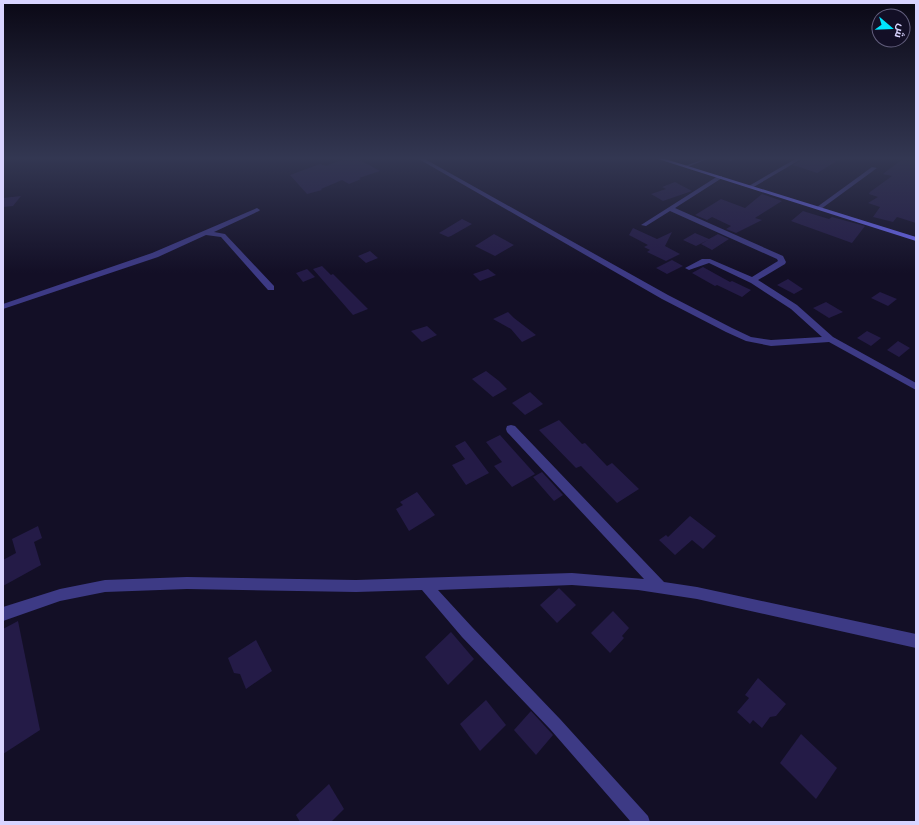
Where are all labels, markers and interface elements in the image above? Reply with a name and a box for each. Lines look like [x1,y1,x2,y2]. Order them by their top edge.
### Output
north arrow [871,8,911,48]
text: ش [892,22,910,41]

